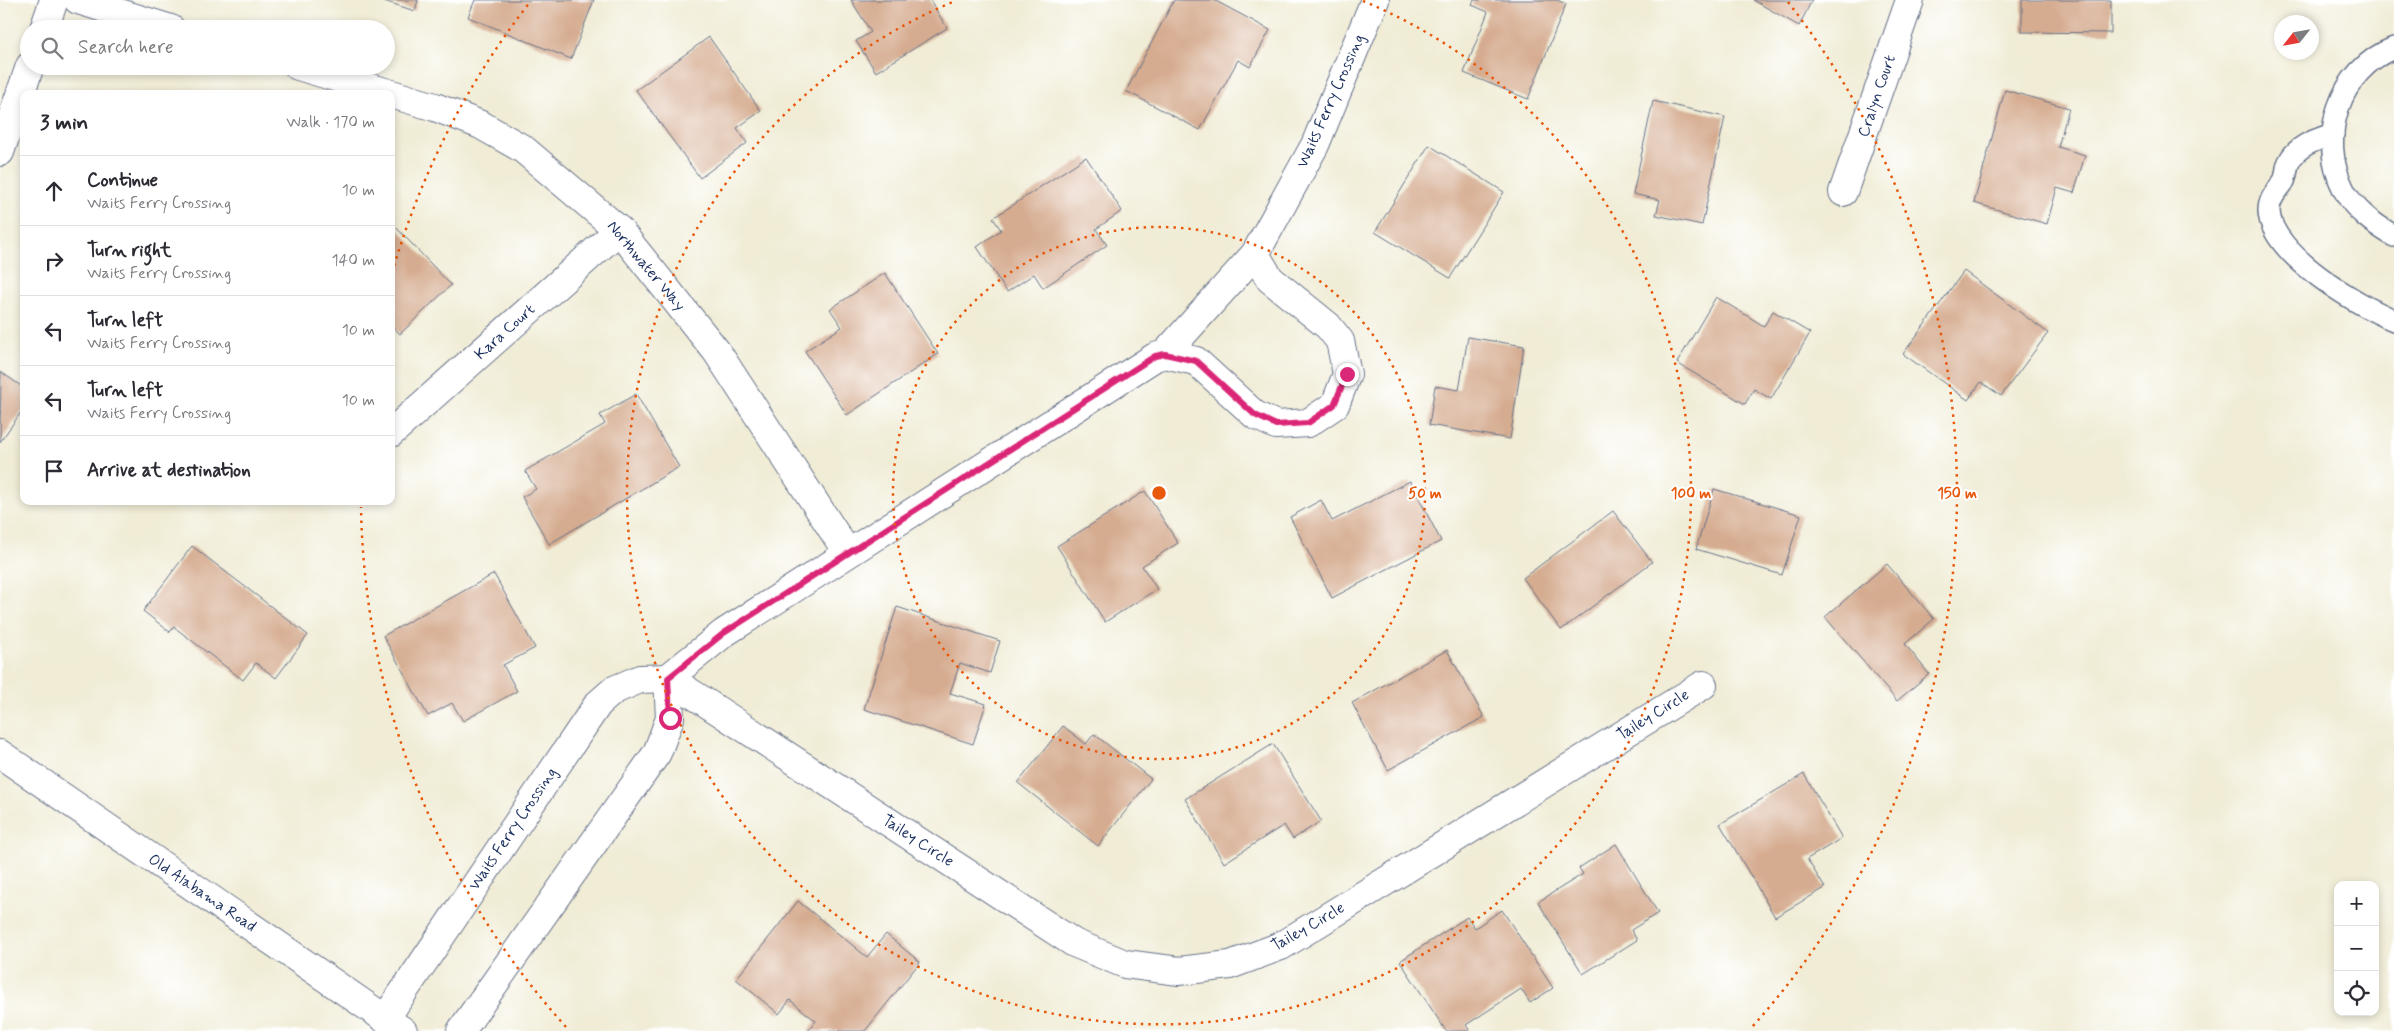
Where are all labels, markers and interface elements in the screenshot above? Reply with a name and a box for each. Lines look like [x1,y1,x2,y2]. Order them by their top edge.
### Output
north arrow [2274,15,2319,60]
search box [20,20,395,75]
street label: Waits Ferry Crossing [1292,31,1370,171]
icon: search [38,34,66,62]
text: Search here [78,35,174,60]
street label: Cralyn Court [1853,52,1901,140]
text: 3 min [40,109,88,137]
text: Walk · 170 m [286,112,375,133]
text: Continue [87,168,158,193]
icon: ahead [40,177,68,205]
text: 10 m [342,180,375,201]
text: Waits Ferry Crossing [87,193,231,214]
street label: Northwater Way [602,216,690,316]
text: Turn right [87,238,171,263]
icon: right [40,247,68,275]
text: 140 m [331,250,375,271]
text: Waits Ferry Crossing [87,263,231,284]
street label: Kara Court [470,299,540,365]
text: Turn left [87,308,163,333]
icon: left [40,317,68,345]
text: 10 m [342,320,375,341]
text: Waits Ferry Crossing [87,333,231,354]
route end [1336,363,1359,386]
text: Turn left [87,378,163,403]
icon: left [40,387,68,415]
text: 10 m [342,390,375,411]
text: Waits Ferry Crossing [87,403,231,424]
icon: arrive [40,457,68,485]
text: Arrive at destination [87,458,251,483]
centre of rings [1150,484,1168,502]
text: 50 m [1408,484,1442,504]
text: 100 m [1671,484,1711,504]
text: 150 m [1937,484,1977,504]
street label: Tailey Circle [1613,684,1693,746]
route start [659,707,682,730]
street label: Waits Ferry Crossing [464,763,562,895]
street label: Tailey Circle [878,810,958,872]
street label: Old Alabama Road [144,849,260,937]
map controls [2334,881,2379,1016]
button: + [2334,881,2379,926]
street label: Tailey Circle [1267,897,1349,957]
button: − [2334,926,2379,971]
button: locate [2334,971,2379,1016]

